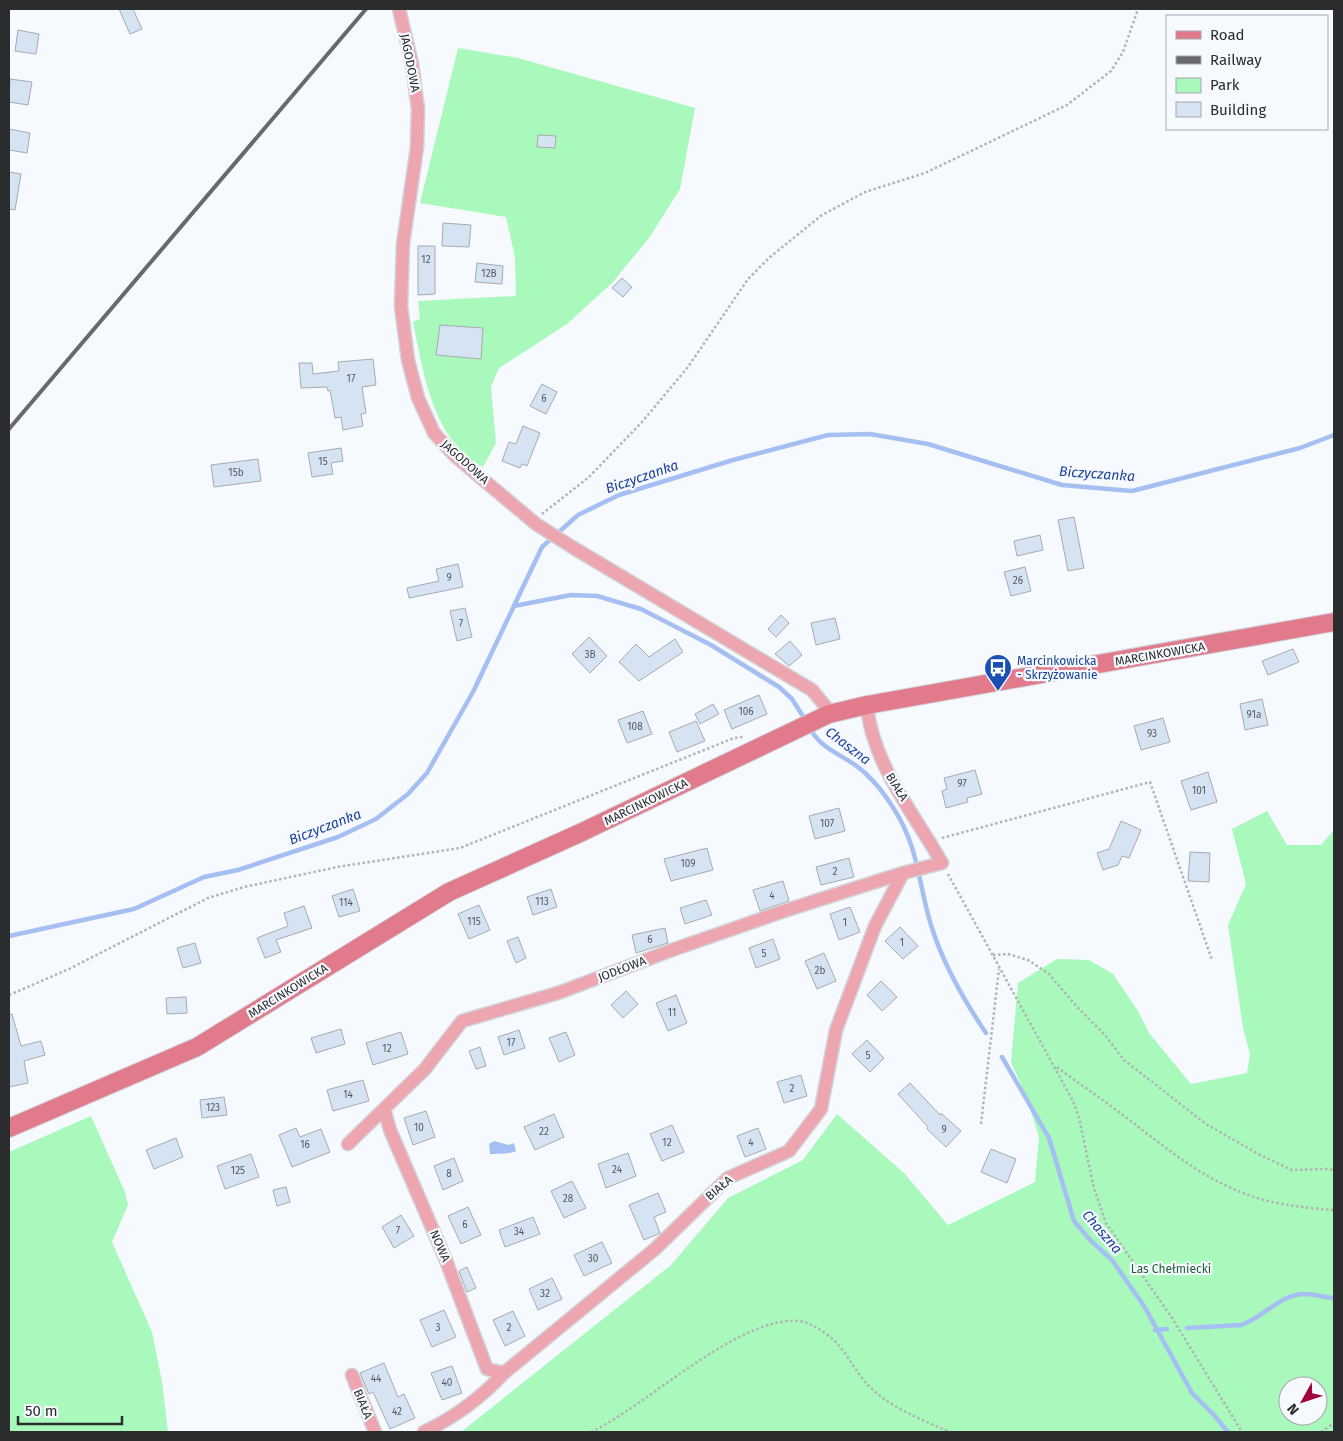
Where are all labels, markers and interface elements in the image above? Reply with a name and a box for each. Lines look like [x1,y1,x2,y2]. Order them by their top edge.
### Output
legend [1166,15,1328,130]
text: Road [1210,26,1245,44]
street label: JAGODOWA [397,33,423,93]
text: Railway [1210,51,1262,69]
text: Park [1210,76,1240,94]
text: Building [1210,101,1266,119]
house number: 12 [421,254,431,266]
house number: 12B [481,268,497,280]
house number: 17 [347,373,356,385]
house number: 6 [541,393,547,405]
street label: JAGODOWA [438,437,492,487]
house number: 15 [318,456,328,468]
water label: Biczyczanka [603,457,681,497]
water label: Biczyczanka [1059,463,1136,485]
house number: 15b [228,467,244,479]
house number: 9 [446,572,452,584]
house number: 26 [1013,575,1023,587]
house number: 7 [459,618,464,630]
street label: MARCINKOWICKA [1114,639,1206,669]
house number: 3B [584,649,596,661]
bus stop icon: Marcinkowicka - Skrzyżowanie [983,653,1013,692]
place label: Marcinkowicka - Skrzyżowanie [1017,654,1097,682]
house number: 106 [738,706,754,718]
house number: 91a [1247,709,1261,721]
house number: 108 [627,721,643,733]
water label: Chaszna [822,723,874,769]
house number: 93 [1147,728,1157,740]
street label: BIAŁA [883,770,911,804]
street label: MARCINKOWICKA [602,776,690,828]
house number: 97 [957,778,967,790]
house number: 101 [1192,785,1206,797]
water label: Biczyczanka [286,805,364,849]
house number: 107 [820,818,835,830]
house number: 109 [680,858,696,870]
house number: 2 [833,866,838,878]
house number: 4 [769,890,775,902]
house number: 113 [535,896,549,908]
house number: 114 [339,897,354,909]
house number: 115 [467,916,481,928]
house number: 1 [843,917,847,929]
house number: 6 [647,934,653,946]
house number: 1 [900,937,904,949]
house number: 5 [761,948,767,960]
street label: JODŁOWA [596,953,648,985]
street label: MARCINKOWICKA [246,961,330,1021]
house number: 2b [815,965,826,977]
house number: 11 [668,1007,676,1019]
house number: 17 [507,1037,516,1049]
house number: 12 [382,1043,392,1055]
house number: 5 [865,1050,871,1062]
house number: 2 [790,1083,795,1095]
house number: 14 [343,1089,354,1101]
house number: 123 [206,1102,220,1114]
house number: 10 [414,1122,424,1134]
house number: 9 [941,1124,947,1136]
house number: 22 [539,1126,549,1138]
house number: 12 [662,1137,672,1149]
house number: 4 [748,1137,754,1149]
house number: 16 [300,1139,310,1151]
house number: 24 [612,1164,623,1176]
house number: 125 [231,1165,245,1177]
house number: 8 [446,1168,452,1180]
street label: BIAŁA [703,1173,735,1203]
house number: 28 [563,1193,574,1205]
water label: Chaszna [1078,1207,1126,1257]
house number: 6 [462,1219,468,1231]
house number: 7 [396,1225,401,1237]
house number: 34 [514,1226,525,1238]
street label: NOWA [427,1228,453,1264]
house number: 30 [588,1253,599,1265]
park label: Las Chełmiecki [1131,1262,1211,1276]
house number: 32 [540,1288,550,1300]
house number: 3 [436,1322,441,1334]
house number: 2 [507,1322,512,1334]
house number: 44 [371,1373,382,1385]
north arrow [1278,1376,1328,1426]
house number: 40 [442,1377,453,1389]
street label: BIAŁA [351,1387,375,1421]
scale bar [18,1394,121,1426]
text: N [1284,1400,1303,1418]
text: 50 m [25,1402,58,1420]
house number: 42 [392,1406,402,1418]

